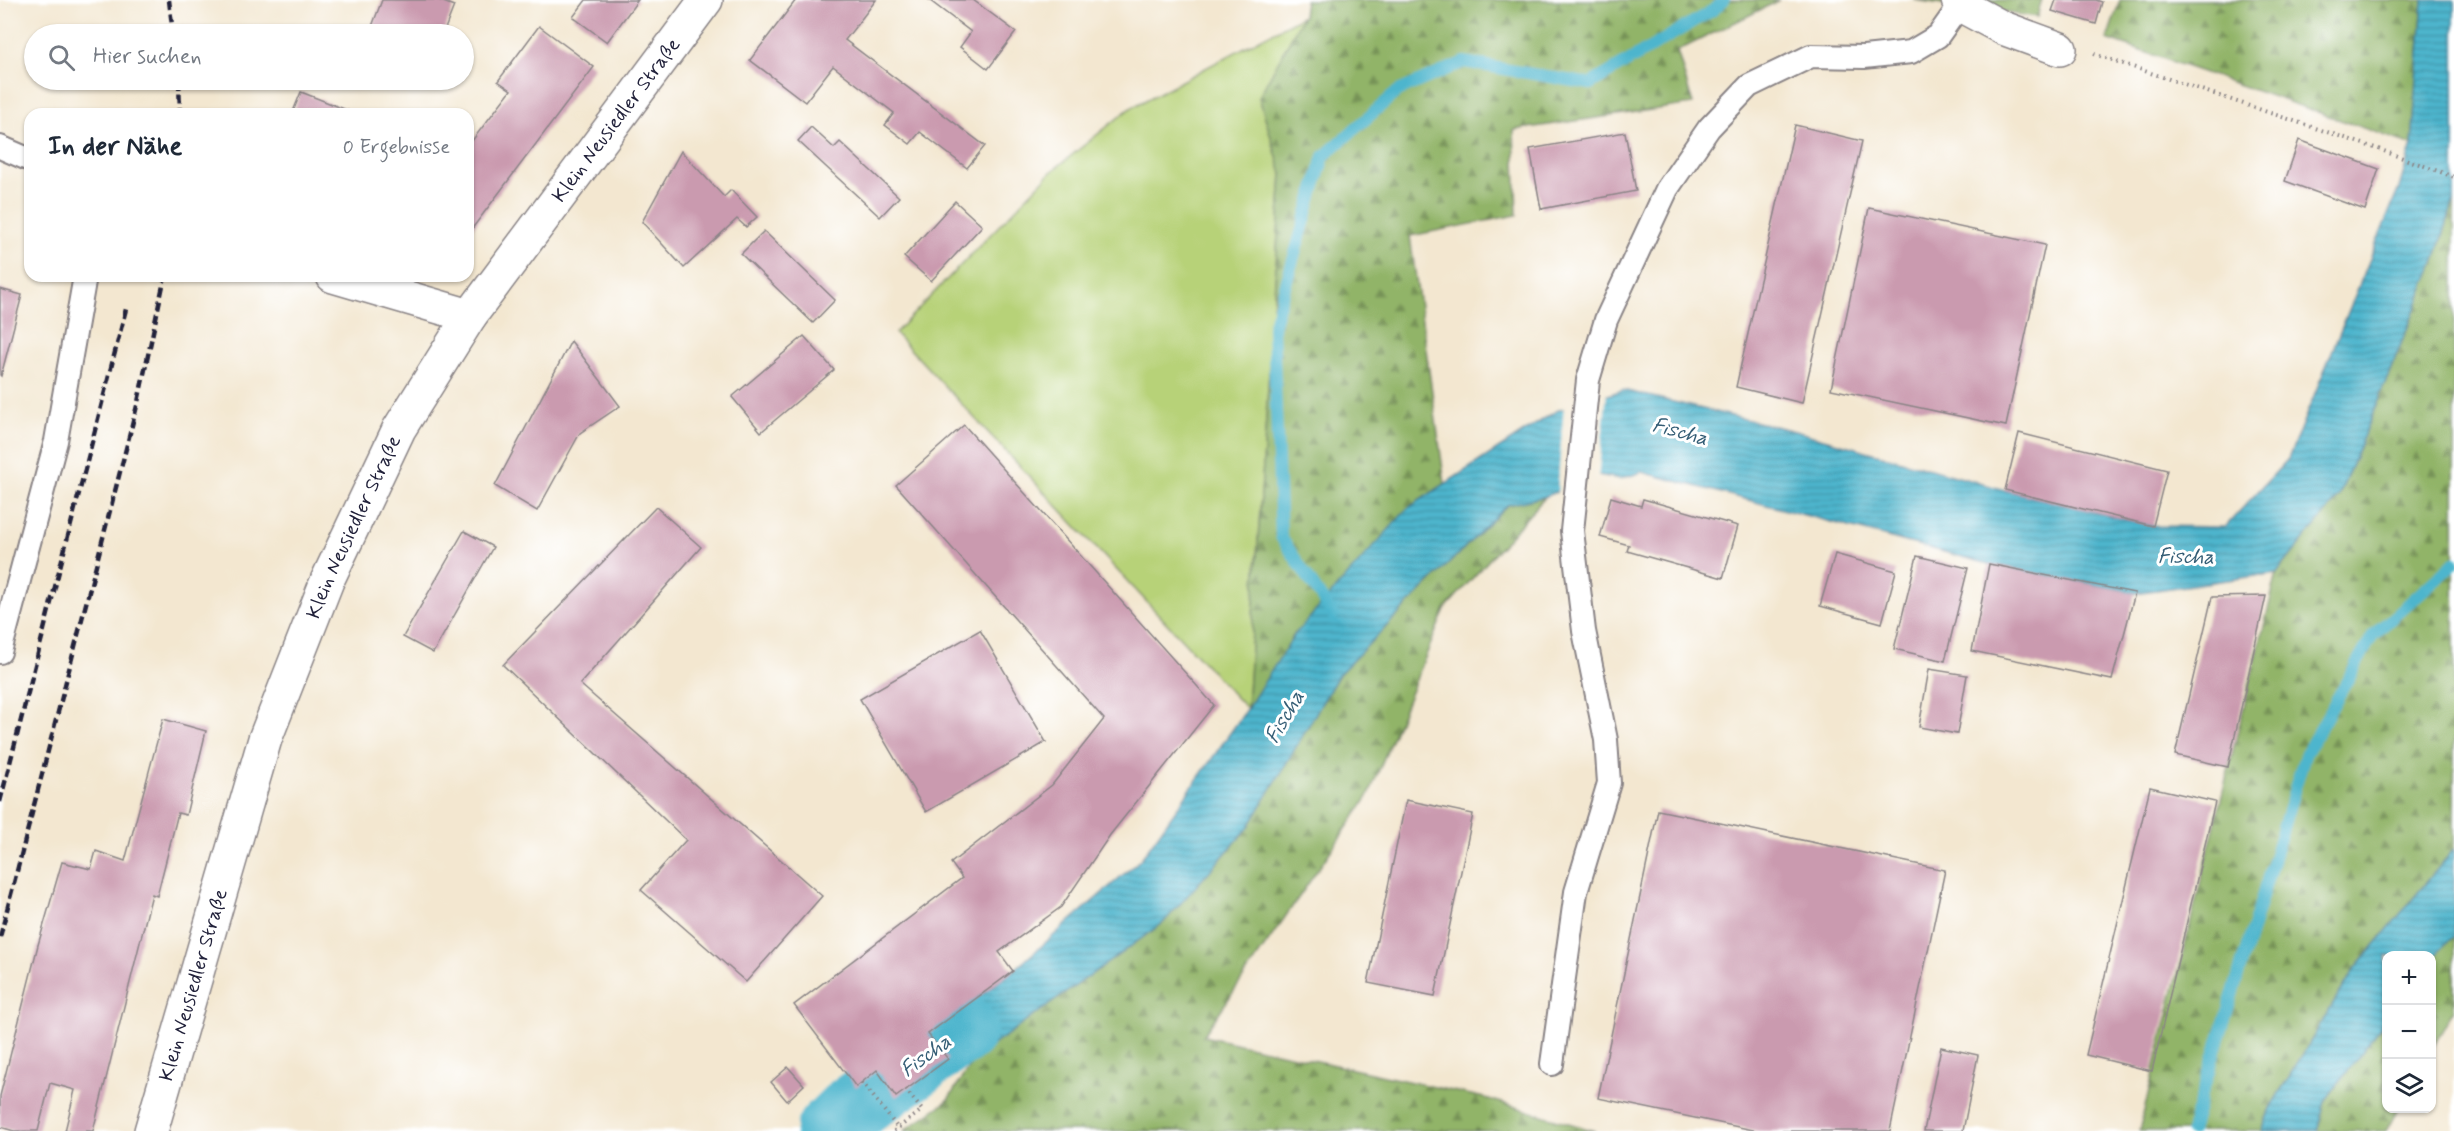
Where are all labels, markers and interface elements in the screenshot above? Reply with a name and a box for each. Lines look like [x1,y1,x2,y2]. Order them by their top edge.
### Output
search box [24,24,474,90]
street label: Klein Neusiedler Straße [546,32,687,208]
icon: search [45,41,78,74]
text: Hier suchen [93,43,202,71]
text: In der Nähe [48,130,182,164]
text: 0 Ergebnisse [343,134,450,161]
water label: Fischa [1649,411,1711,453]
street label: Klein Neusiedler Straße [300,431,408,623]
water label: Fischa [2158,543,2215,571]
water label: Fischa [1259,685,1311,748]
street label: Klein Neusiedler Straße [153,886,234,1084]
map controls [2382,951,2436,1113]
button: + [2382,951,2436,1005]
button: − [2382,1005,2436,1059]
water label: Fischa [895,1028,957,1084]
button: layers [2382,1059,2436,1113]

